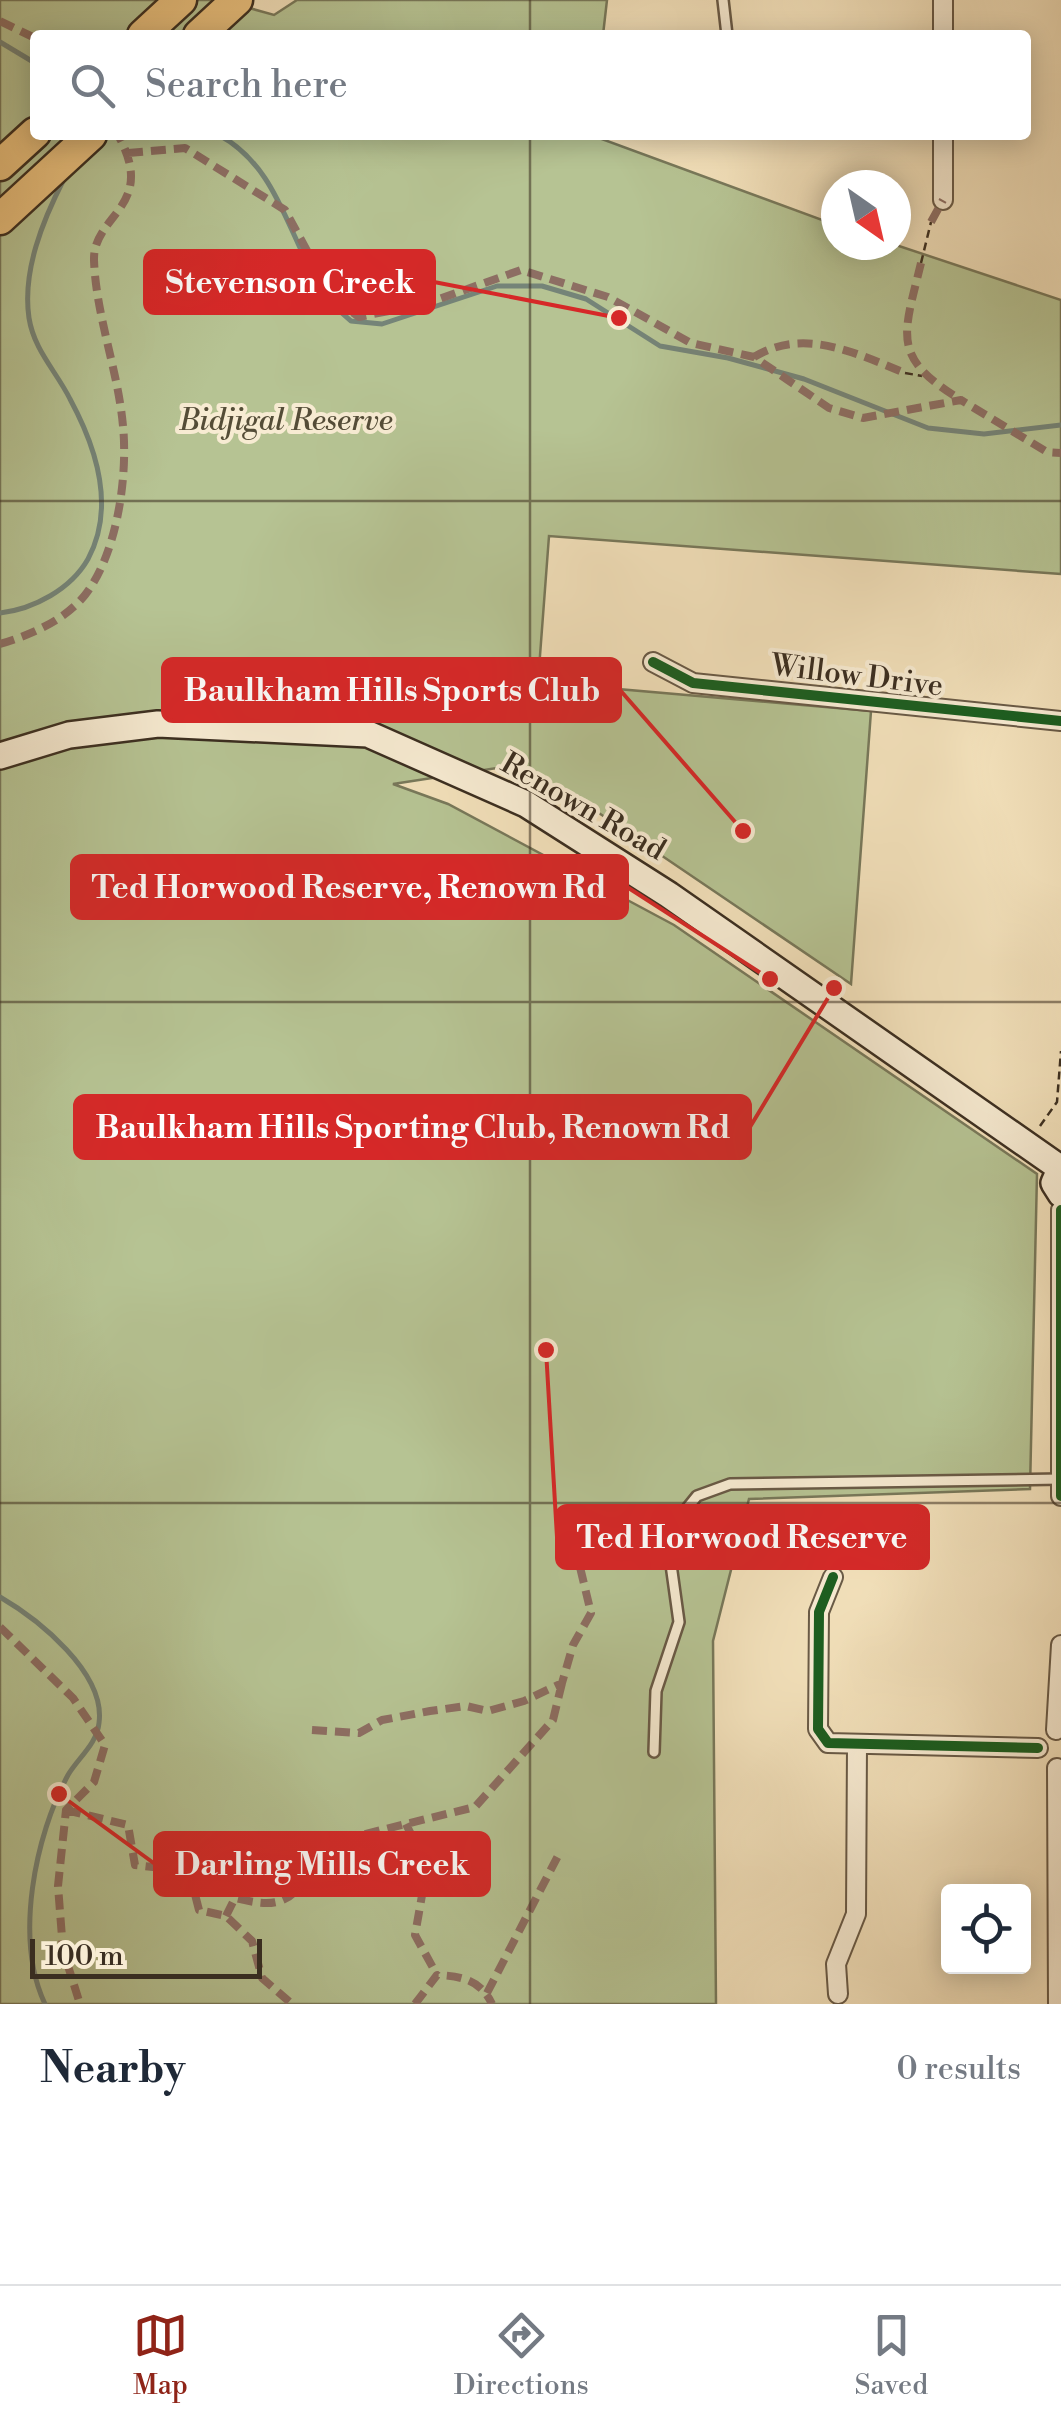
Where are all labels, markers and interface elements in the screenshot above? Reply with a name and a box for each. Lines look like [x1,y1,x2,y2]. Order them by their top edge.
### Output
search box [30,30,1031,140]
icon: search [65,58,120,113]
text: Search here [145,62,348,109]
north arrow [821,170,911,260]
callout: Stevenson Creek [145,251,434,313]
text: Stevenson Creek [165,263,416,303]
park label: Bidjigal Reserve [178,402,393,440]
street label: Willow Drive [768,646,945,705]
callout: Baulkham Hills Sports Club [163,659,620,721]
text: Baulkham Hills Sports Club [184,671,600,711]
street label: Renown Road [494,745,672,869]
callout: Ted Horwood Reserve, Renown Rd [72,856,627,918]
text: Ted Horwood Reserve, Renown Rd [92,868,606,908]
callout: Baulkham Hills Sporting Club, Renown Rd [75,1096,750,1158]
text: Baulkham Hills Sporting Club, Renown Rd [96,1108,730,1148]
callout: Ted Horwood Reserve [557,1506,928,1568]
text: Ted Horwood Reserve [577,1518,907,1558]
callout: Darling Mills Creek [155,1833,489,1895]
text: Darling Mills Creek [175,1845,471,1885]
map controls [941,1884,1031,1974]
button: locate [941,1884,1031,1974]
scale bar [30,1934,262,1978]
text: 100 m [45,1939,124,1974]
text: Nearby [40,2043,185,2096]
text: 0 results [896,2049,1021,2089]
tab: Map [133,2308,188,2403]
tab: Directions [454,2308,589,2403]
tab: Saved [855,2308,928,2403]

